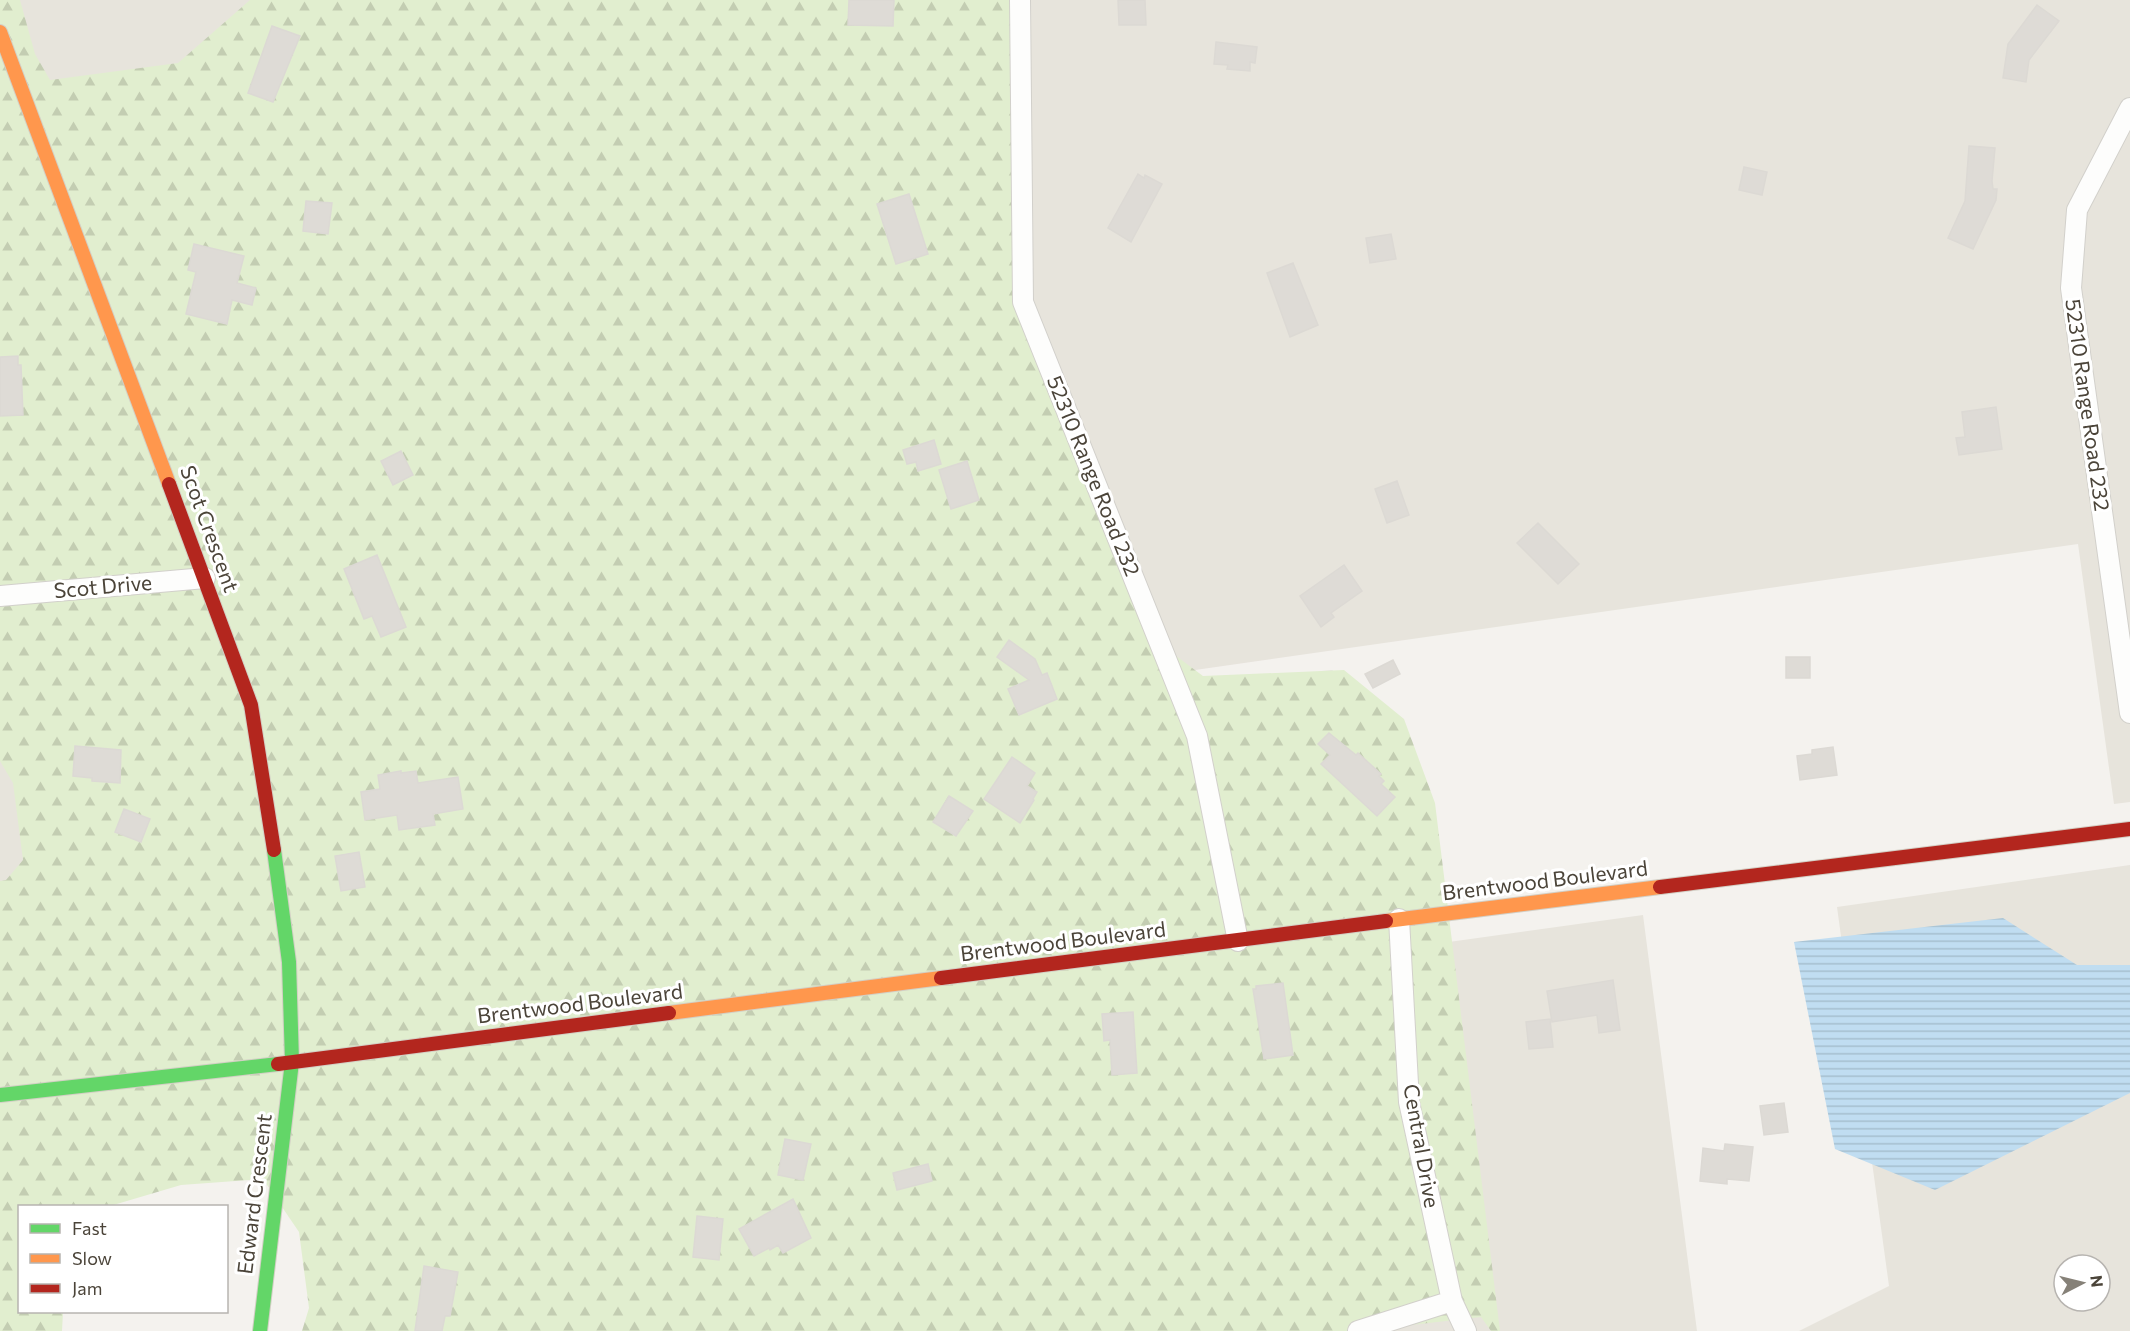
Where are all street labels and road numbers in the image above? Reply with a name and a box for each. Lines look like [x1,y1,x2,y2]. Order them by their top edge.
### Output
street label: 52310 Range Road 232 [2061,297,2116,512]
street label: 52310 Range Road 232 [1043,372,1146,579]
street label: Scot Crescent [176,462,245,595]
street label: Scot Drive [53,569,153,602]
street label: Brentwood Boulevard [1441,855,1649,905]
street label: Brentwood Boulevard [959,916,1167,966]
street label: Brentwood Boulevard [476,978,684,1028]
street label: Central Drive [1399,1082,1446,1210]
street label: Edward Crescent [231,1112,276,1275]

